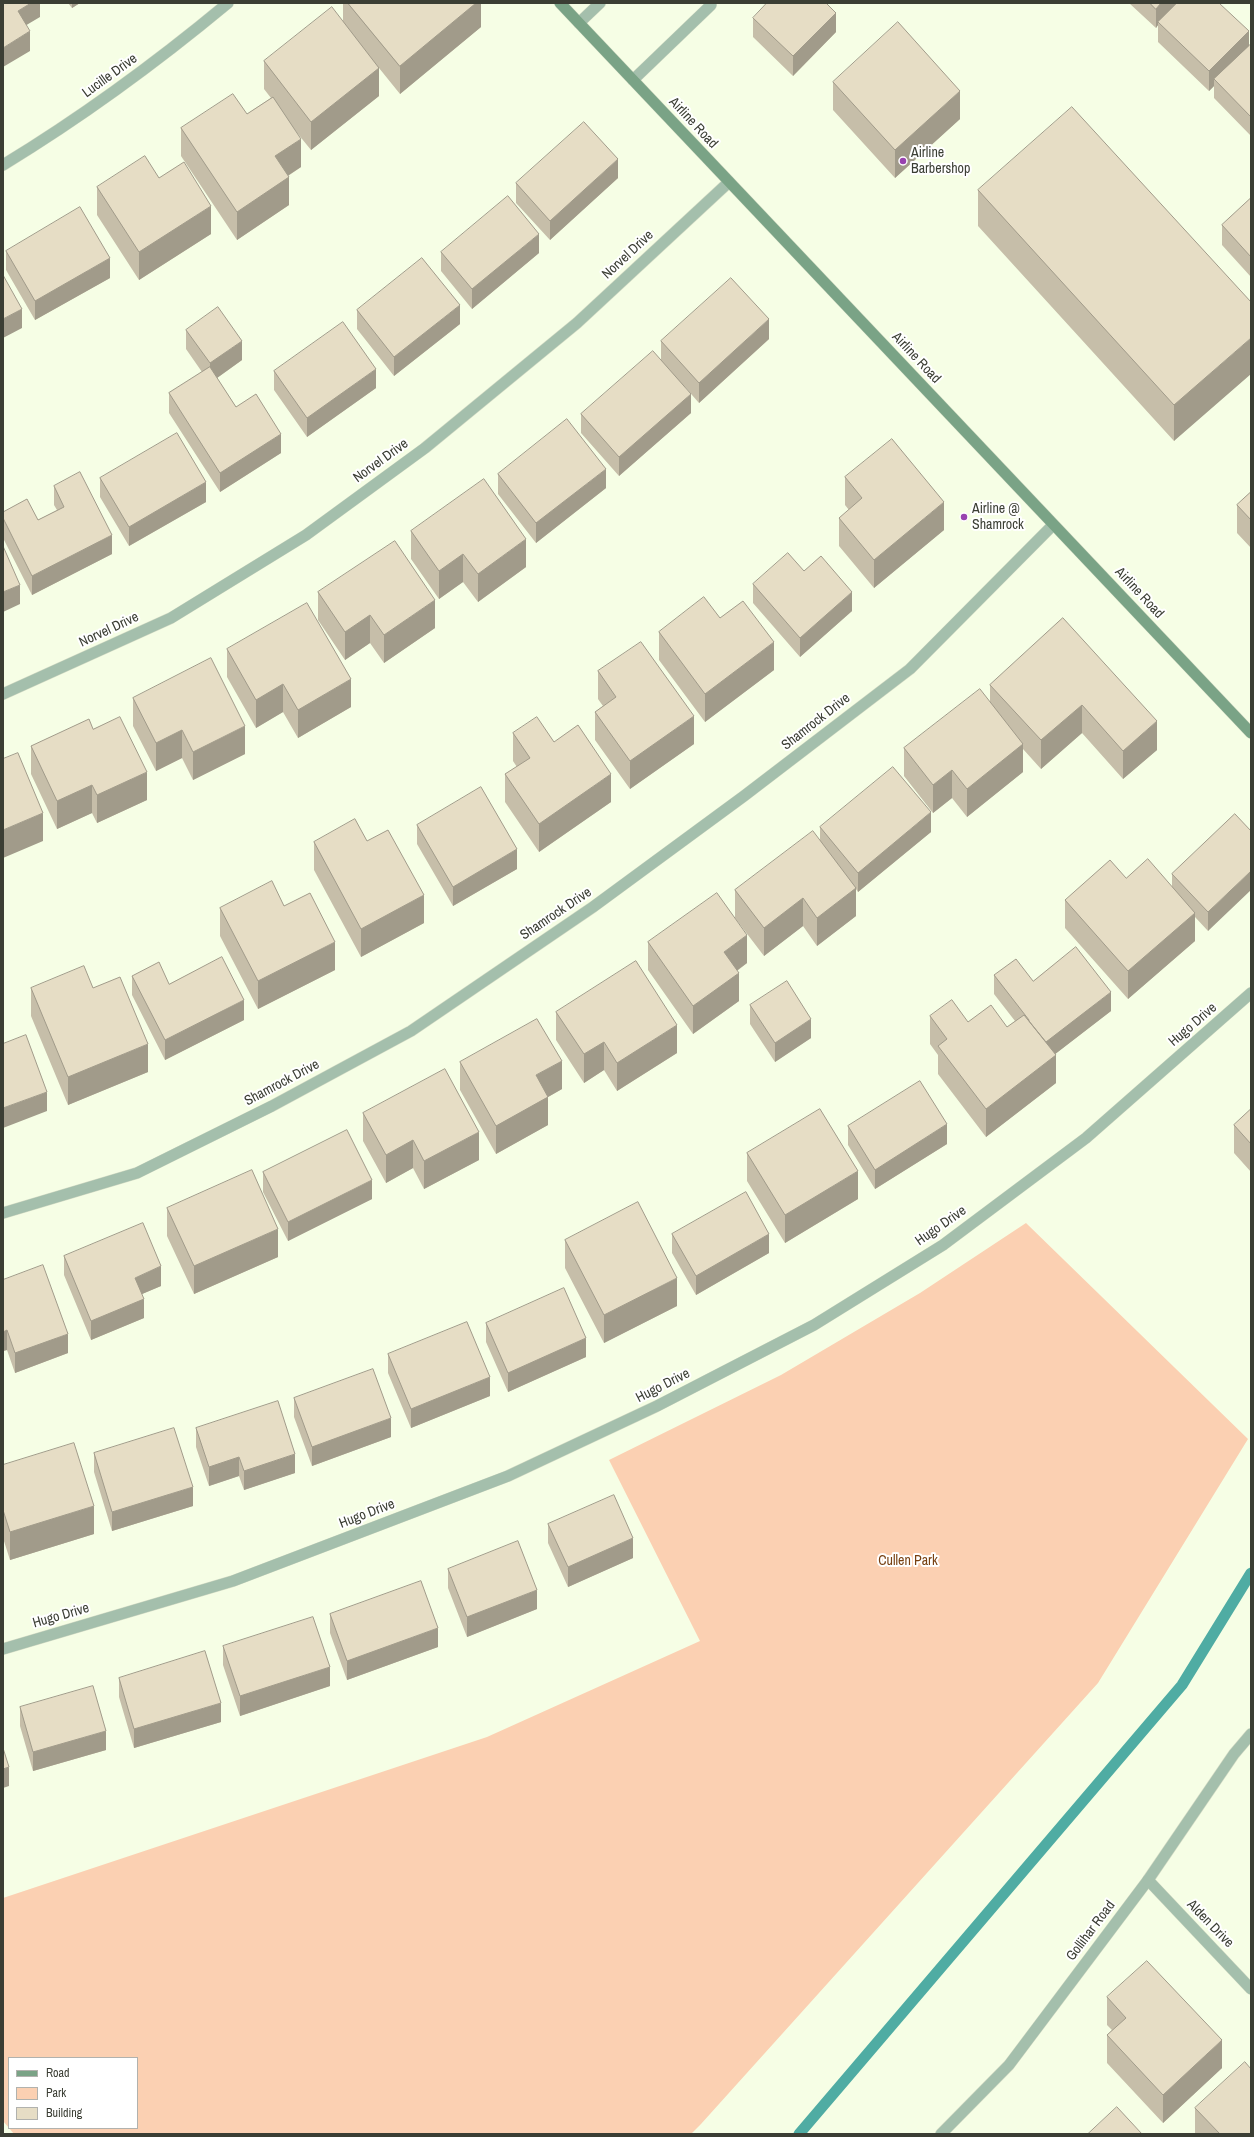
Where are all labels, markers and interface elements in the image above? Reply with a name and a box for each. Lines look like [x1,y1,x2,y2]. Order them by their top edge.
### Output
street label: Lucille Drive [79,50,141,102]
street label: Airline Road [665,94,721,152]
place label: Airline Barbershop [911,145,970,178]
marker: Airline Barbershop [898,156,908,166]
street label: Norvel Drive [599,227,657,283]
street label: Airline Road [888,329,944,387]
street label: Norvel Drive [350,435,412,487]
place label: Airline @ Shamrock [972,501,1024,534]
marker: Airline @ Shamrock [959,512,969,522]
street label: Airline Road [1111,564,1167,622]
street label: Norvel Drive [77,609,141,651]
street label: Shamrock Drive [778,690,854,754]
street label: Shamrock Drive [517,884,595,944]
street label: Hugo Drive [1166,1000,1220,1050]
street label: Shamrock Drive [242,1056,322,1110]
street label: Hugo Drive [912,1202,970,1250]
street label: Hugo Drive [633,1365,693,1407]
street label: Hugo Drive [337,1496,397,1532]
park label: Cullen Park [878,1553,938,1569]
street label: Hugo Drive [31,1600,91,1632]
street label: Alden Drive [1183,1897,1237,1951]
street label: Gollihar Road [1063,1898,1119,1964]
legend [8,2057,138,2129]
text: Road [46,2065,70,2081]
text: Park [46,2085,66,2101]
text: Building [46,2105,82,2121]

